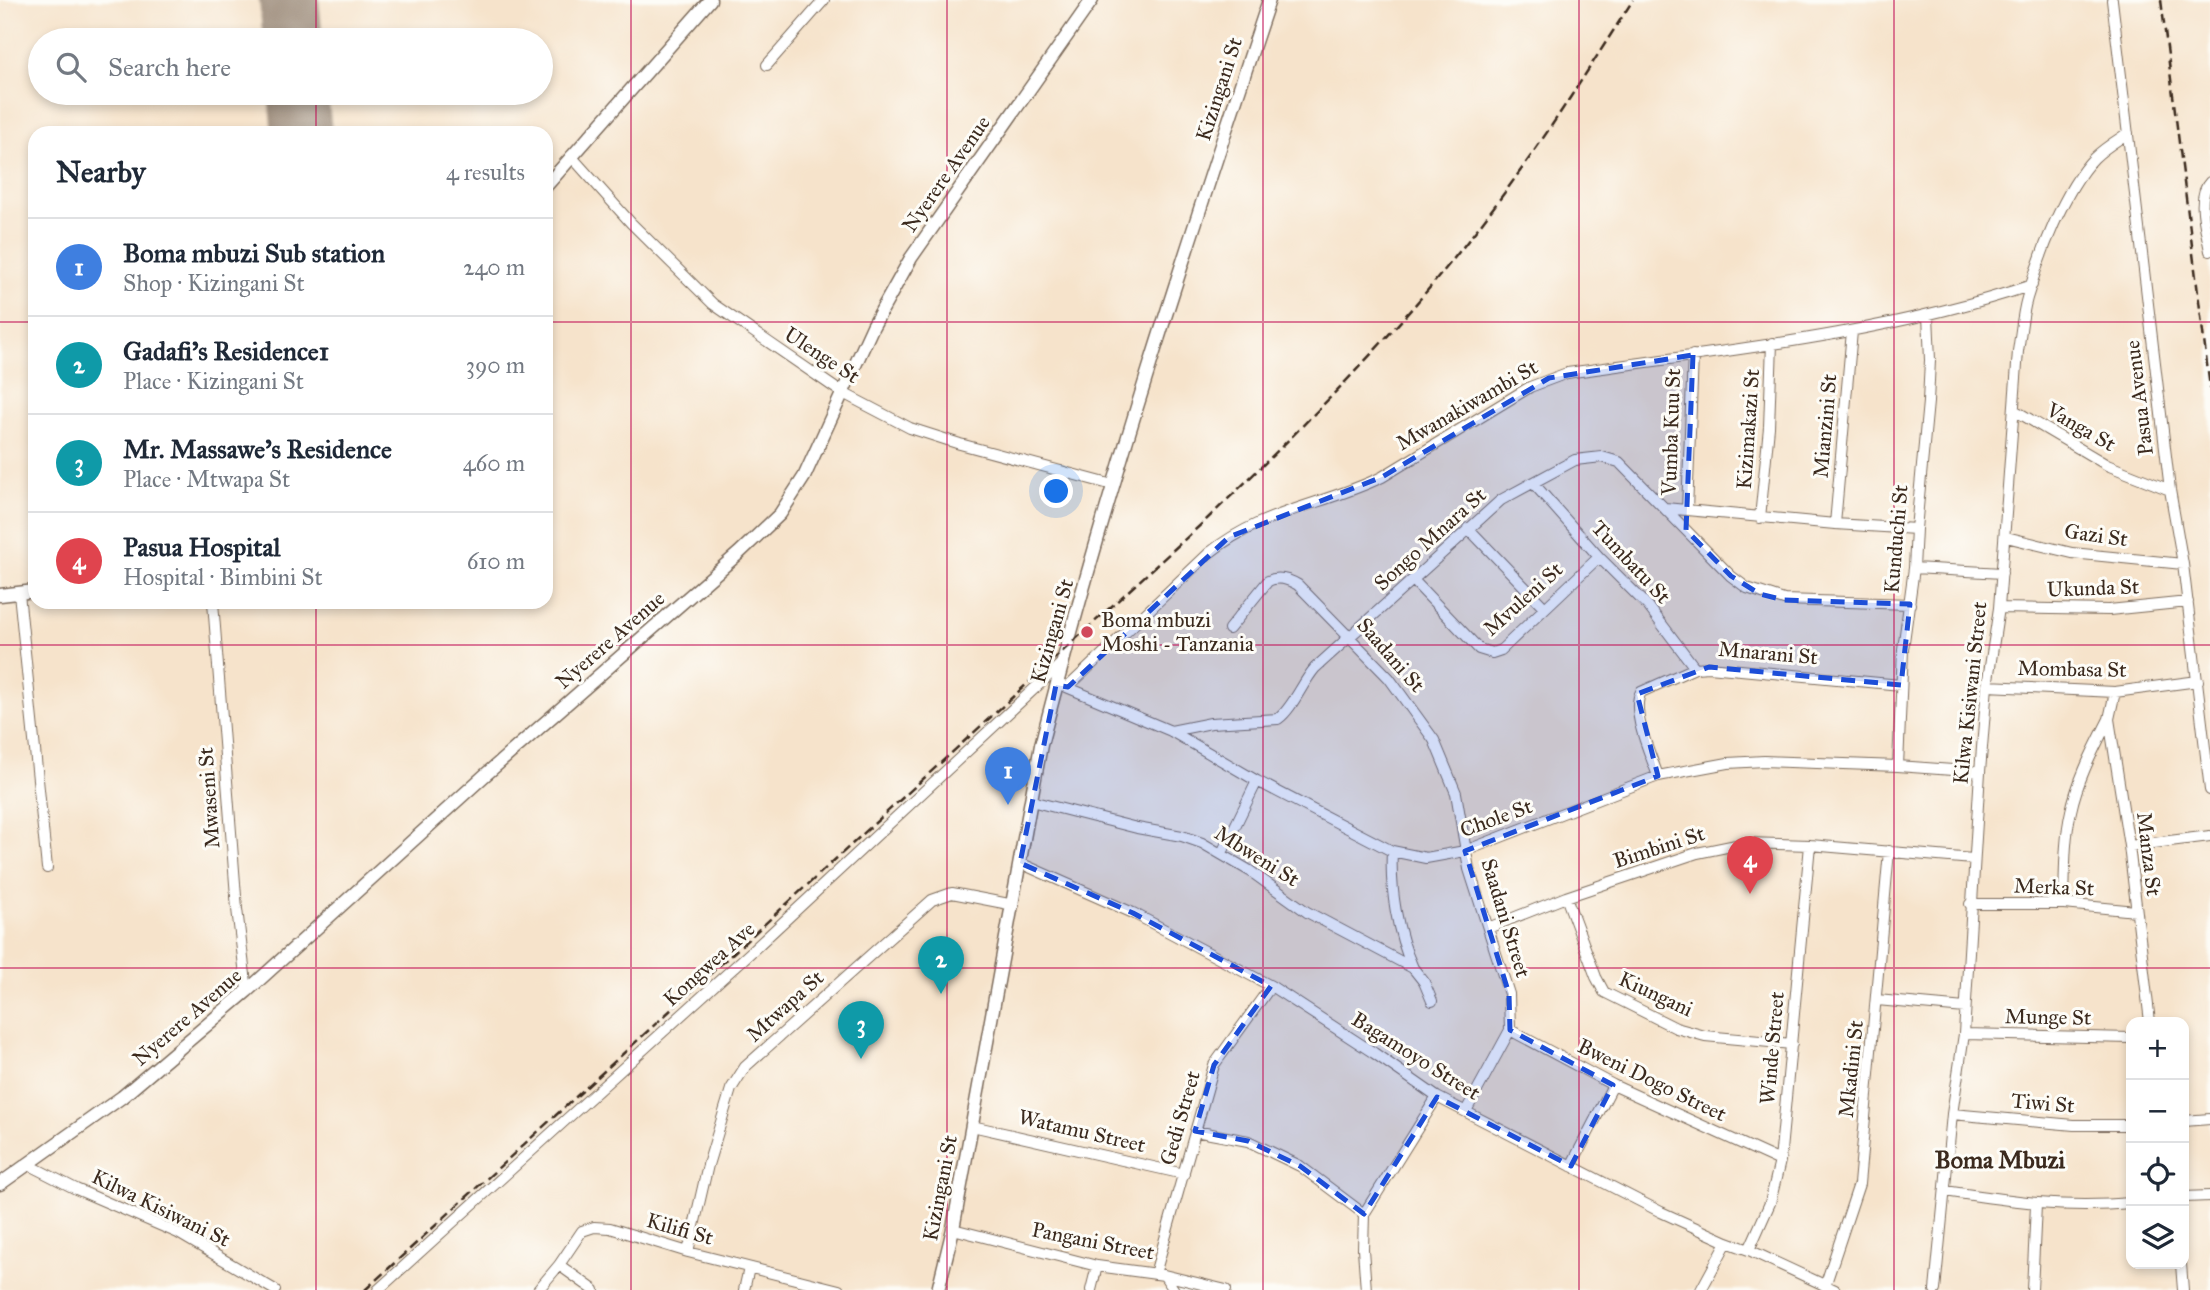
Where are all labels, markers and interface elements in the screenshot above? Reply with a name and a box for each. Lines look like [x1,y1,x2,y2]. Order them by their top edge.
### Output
search box [28,28,553,105]
street label: Kizingani St [1190,33,1248,144]
icon: search [52,48,90,86]
text: Search here [108,51,231,83]
street label: Nyerere Avenue [896,111,996,237]
text: Nearby [56,154,146,190]
text: 4 results [446,158,525,186]
text: Boma mbuzi Sub station [123,237,385,269]
text: 1 [74,253,84,281]
text: 240 m [463,253,525,281]
text: Shop · Kizingani St [123,269,305,297]
street label: Ulenge St [779,321,865,389]
text: Gadafi's Residence1 [123,335,329,367]
street label: Pasua Avenue [2119,339,2159,457]
text: 2 [73,351,85,379]
text: 390 m [466,351,525,379]
street label: Mwanakiwambi St [1391,354,1543,456]
text: Place · Kizingani St [123,367,304,395]
street label: Vumba Kuu St [1656,367,1686,497]
street label: Kizimakazi St [1731,367,1765,490]
street label: Mianzini St [1808,372,1843,479]
street label: Vanga St [2041,396,2121,458]
text: Mr. Massawe's Residence [123,433,392,465]
text: 3 [74,449,84,477]
text: 460 m [463,449,525,477]
text: Place · Mtwapa St [123,465,290,493]
your location [1039,474,1073,508]
street label: Songo Mnara St [1369,481,1492,596]
street label: Kunduchi St [1878,483,1914,595]
street label: Tumbatu St [1586,515,1677,609]
street label: Gazi St [2063,518,2130,552]
text: Pasua Hospital [123,531,281,563]
text: 4 [73,547,85,575]
text: 610 m [467,547,525,575]
street label: Mvuleni St [1478,556,1569,641]
text: Hospital · Bimbini St [123,563,323,591]
street label: Ukunda St [2046,573,2140,603]
street label: Kizingani St [1025,575,1079,686]
street label: Nyerere Avenue [550,585,670,695]
street label: Kilwa Kisiwani Street [1947,600,1993,786]
place label: Boma mbuzi Moshi - Tanzania [1101,607,1254,657]
street label: Saadani St [1352,612,1431,698]
marker: Boma mbuzi Moshi - Tanzania [1079,624,1095,640]
street label: Mnarani St [1717,636,1819,670]
street label: Mombasa St [2017,655,2127,683]
street label: Mwaseni St [192,746,226,849]
pin: 1 [985,747,1031,805]
street label: Chole St [1456,793,1536,843]
street label: Manza St [2131,810,2167,898]
street label: Mbweni St [1210,820,1305,893]
street label: Bimbini St [1610,820,1708,874]
pin: 4 [1727,836,1773,894]
street label: Saadani Street [1476,855,1537,981]
street label: Merka St [2013,873,2095,901]
street label: Kongwea Ave [658,916,760,1012]
pin: 2 [918,936,964,994]
street label: Nyerere Avenue [127,962,247,1072]
street label: Mtwapa St [741,964,829,1047]
street label: Kiungani [1615,966,1697,1023]
street label: Winde Street [1754,990,1790,1105]
pin: 3 [838,1001,884,1059]
street label: Munge St [2004,1003,2092,1031]
street label: Bagamoyo Street [1347,1006,1486,1106]
map controls [2126,1017,2189,1269]
button: + [2126,1017,2189,1080]
street label: Mkadini St [1833,1018,1869,1119]
street label: Bweni Dogo Street [1573,1033,1731,1128]
street label: Gedi Street [1154,1067,1206,1168]
button: − [2126,1080,2189,1143]
street label: Tiwi St [2010,1087,2076,1119]
street label: Watamu Street [1016,1104,1149,1158]
street label: Kizingani St [917,1132,963,1243]
button: locate [2126,1143,2189,1206]
district label: Boma Mbuzi [1935,1145,2066,1175]
street label: Kilwa Kisiwani St [88,1163,235,1253]
button: layers [2126,1206,2189,1269]
street label: Kilifi St [644,1207,717,1251]
street label: Pangani Street [1029,1216,1157,1266]

